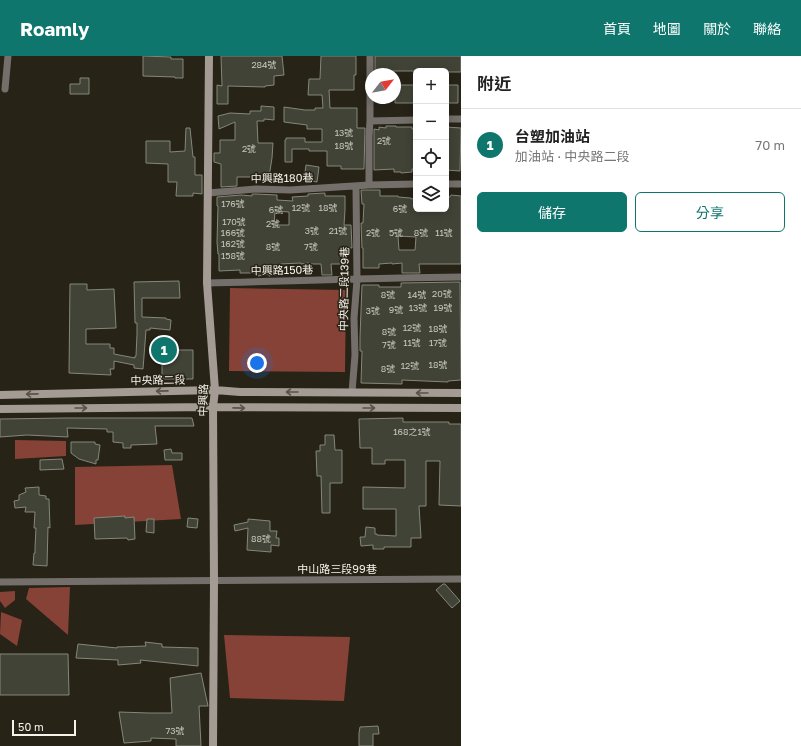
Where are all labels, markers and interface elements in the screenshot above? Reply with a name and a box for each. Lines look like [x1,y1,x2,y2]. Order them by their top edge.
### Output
text: Roamly [20,17,89,40]
text: 首頁 [603,20,631,37]
text: 地圖 [653,20,681,37]
text: 關於 [703,20,731,37]
text: 聯絡 [753,20,781,37]
house number: 284號 [251,59,277,70]
north arrow [365,68,401,104]
map controls [413,68,449,212]
button: + [413,68,449,104]
text: 附近 [477,73,511,94]
button: − [413,104,449,140]
house number: 13號 [335,127,353,138]
text: 台塑加油站 [515,127,590,145]
house number: 2號 [377,135,391,146]
text: 1 [487,137,493,153]
text: 70 m [755,137,785,153]
house number: 18號 [335,140,353,151]
button: locate [413,140,449,176]
house number: 2號 [242,143,256,154]
text: 加油站 · 中央路二段 [515,148,629,164]
street label: 中興路180巷 [250,170,314,185]
button: layers [413,176,449,212]
button: 儲存 [477,192,627,232]
button: 分享 [635,192,785,232]
house number: 176號 [221,198,245,209]
house number: 12號 [292,202,310,213]
house number: 18號 [319,202,337,213]
house number: 6號 [393,203,407,214]
house number: 6號 [269,204,283,215]
house number: 170號 [222,216,246,227]
house number: 2號 [266,218,280,229]
house number: 3號 [305,225,319,236]
house number: 21號 [329,225,347,236]
house number: 166號 [221,227,245,238]
house number: 2號 [366,227,380,238]
house number: 5號 [389,227,403,238]
house number: 8號 [414,227,428,238]
house number: 11號 [435,227,453,238]
house number: 162號 [221,238,245,249]
house number: 8號 [266,241,280,252]
house number: 7號 [304,241,318,252]
street label: 中央路二段139巷 [336,247,351,331]
house number: 158號 [221,250,245,261]
street label: 中興路150巷 [251,262,313,277]
house number: 20號 [432,288,452,299]
house number: 8號 [381,289,395,300]
house number: 14號 [408,289,426,300]
house number: 13號 [409,302,427,313]
house number: 19號 [434,302,452,313]
house number: 9號 [389,304,403,315]
house number: 3號 [366,305,380,316]
house number: 12號 [403,322,421,333]
house number: 18號 [429,323,447,334]
house number: 8號 [382,326,396,337]
pin: 1 [151,335,177,365]
house number: 11號 [403,337,421,348]
house number: 17號 [429,337,447,348]
house number: 7號 [382,339,396,350]
your location [247,353,267,373]
house number: 18號 [429,359,447,370]
house number: 12號 [401,360,419,371]
house number: 8號 [381,363,395,374]
street label: 中央路二段 [130,373,186,386]
street label: 中興路 [195,383,210,417]
one-way arrow [156,387,169,395]
one-way arrow [286,388,299,396]
one-way arrow [416,389,429,397]
one-way arrow [26,390,39,398]
one-way arrow [74,404,87,412]
one-way arrow [232,404,245,412]
one-way arrow [362,404,375,412]
house number: 168之1號 [393,426,431,437]
house number: 88號 [251,533,271,544]
street label: 中山路三段99巷 [297,562,377,575]
scale bar [12,718,76,737]
text: 50 m [18,720,44,733]
house number: 73號 [165,725,185,736]

